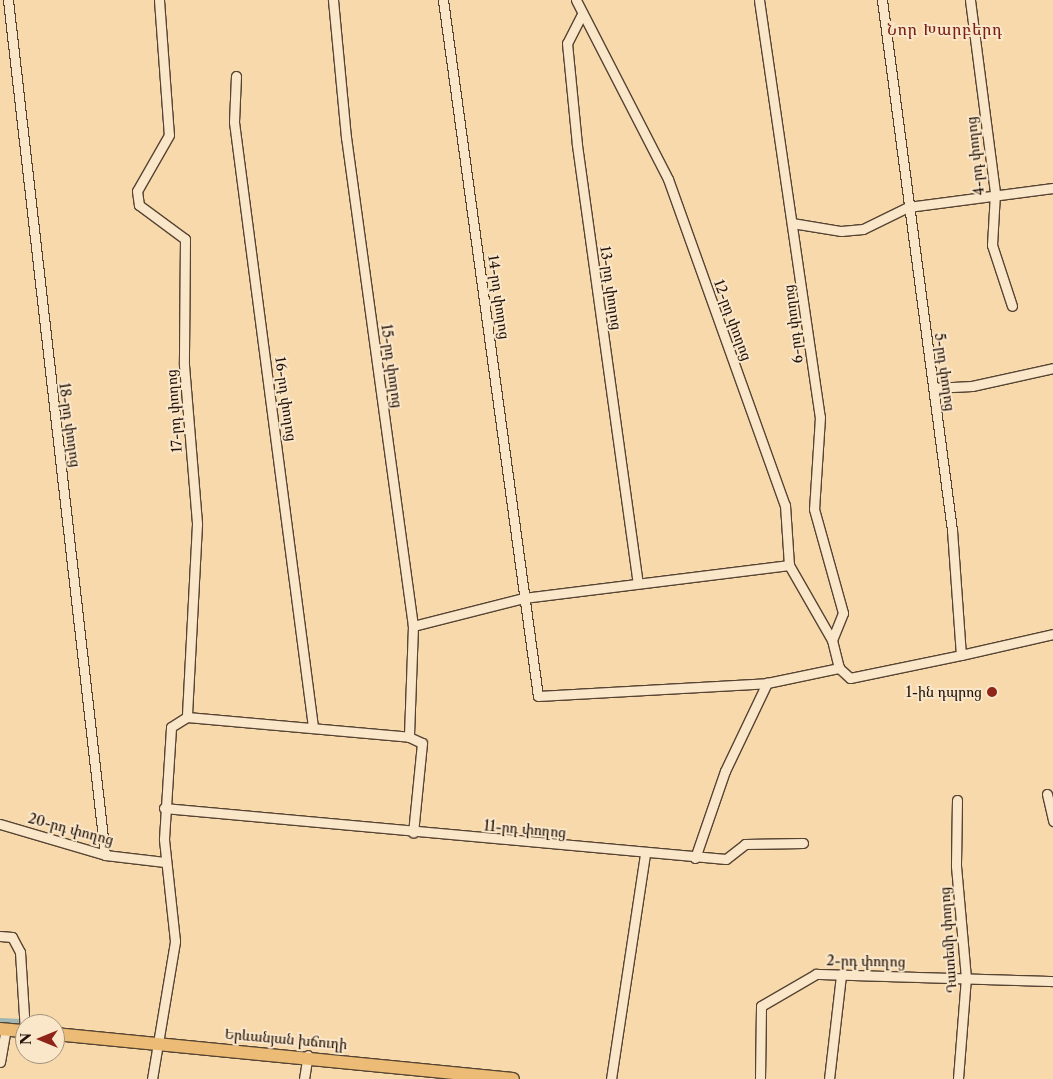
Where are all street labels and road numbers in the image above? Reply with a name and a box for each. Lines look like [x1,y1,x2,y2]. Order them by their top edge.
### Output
street label: 4-րդ փողոց [963,116,987,196]
street label: 13-րդ փողոց [597,245,625,331]
street label: 14-րդ փողոց [485,254,513,340]
street label: 12-րդ փողոց [711,277,755,363]
street label: 6-րդ փողոց [780,284,806,364]
street label: 15-րդ փողոց [378,323,406,409]
street label: 5-րդ փողոց [931,332,959,412]
street label: 16-րդ փողոց [272,356,300,442]
street label: 17-րդ փողոց [163,369,185,453]
street label: 18-րդ փողոց [56,382,84,468]
street label: 20-րդ փողոց [26,810,116,848]
street label: 11-րդ փողոց [483,817,567,841]
street label: Դատեմի փողոց [936,886,960,994]
street label: 2-րդ փողոց [826,952,906,970]
street label: Երևանյան խճուղի [224,1025,348,1053]

